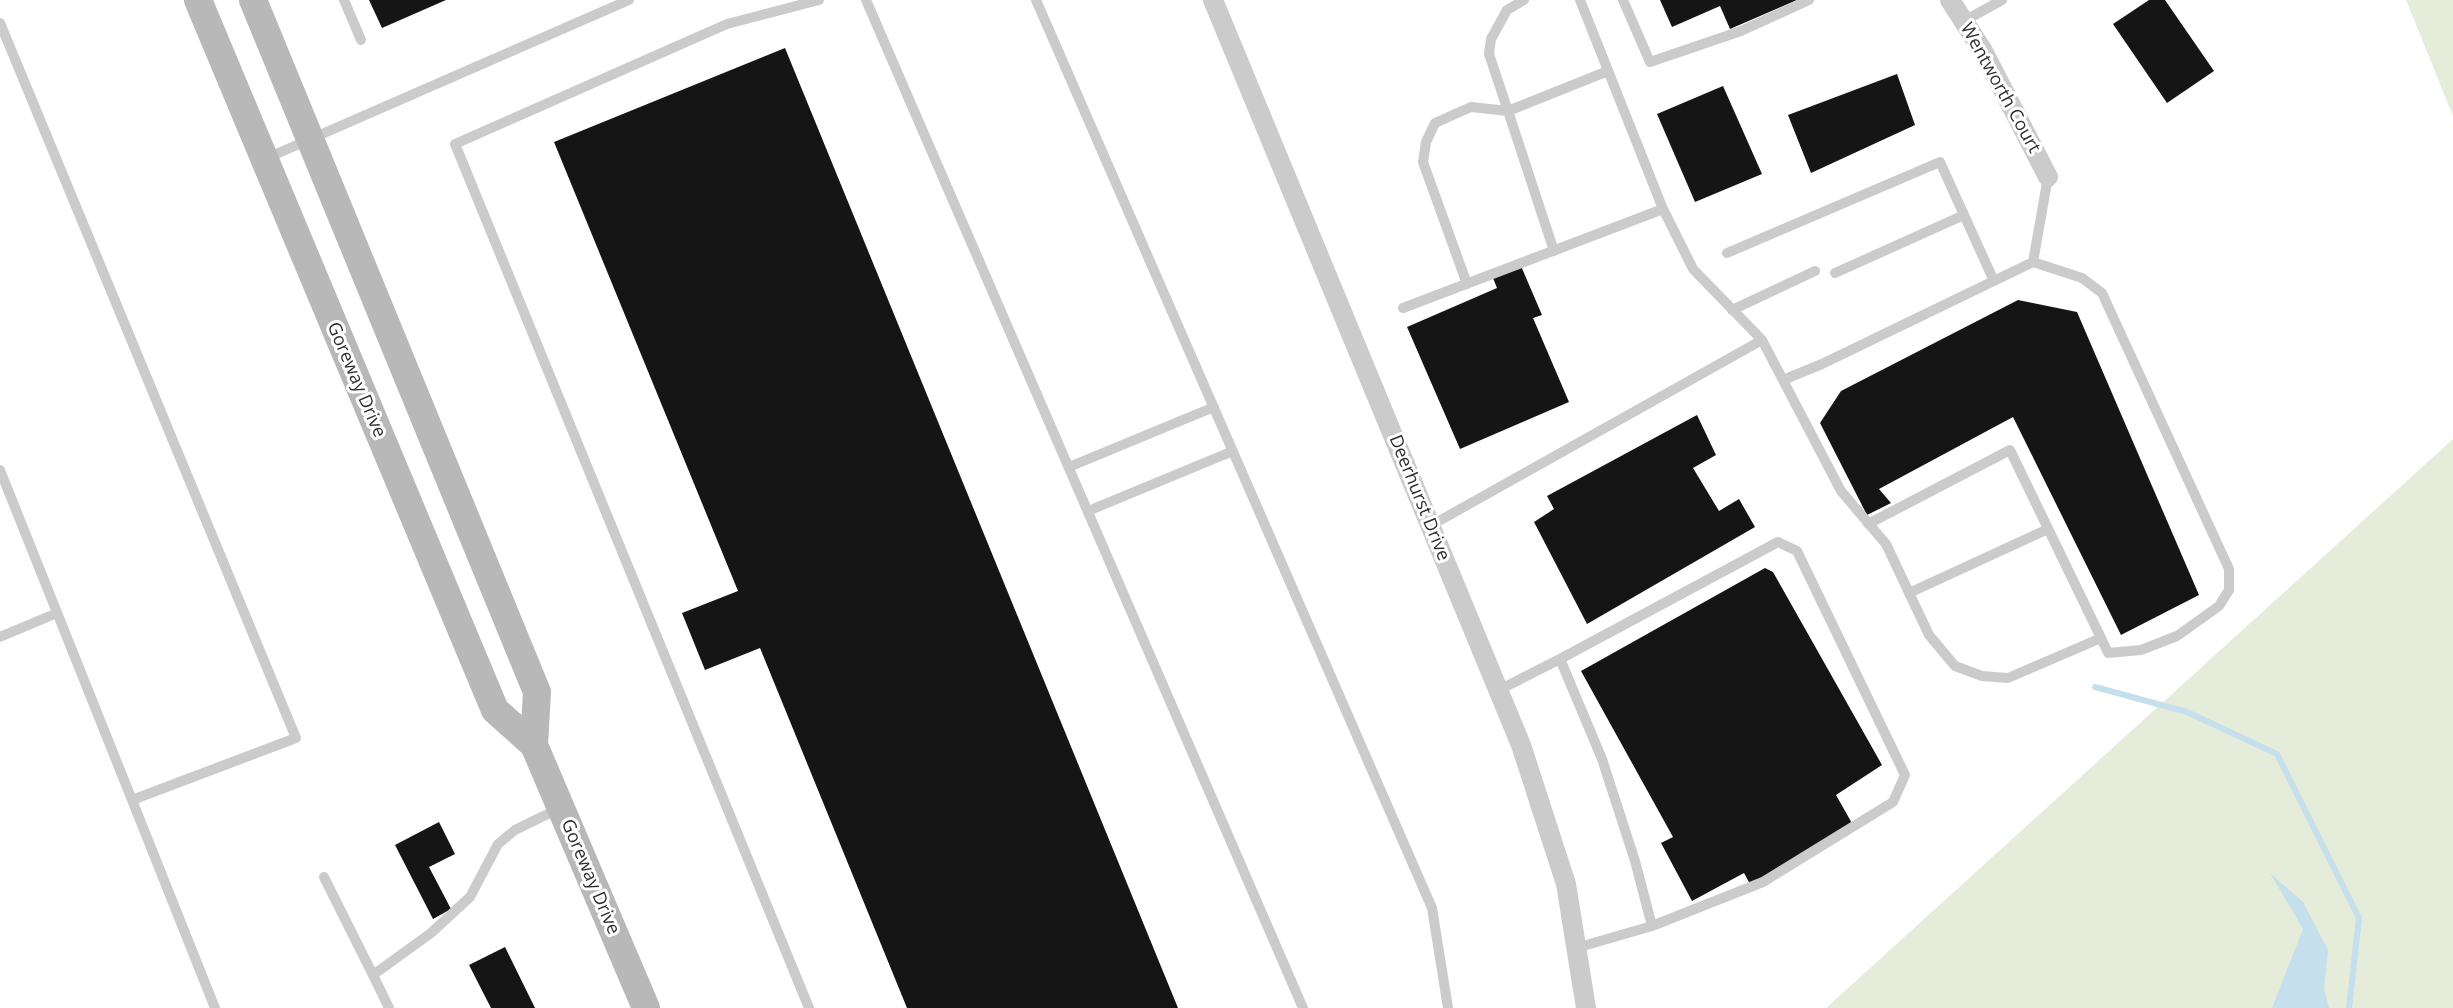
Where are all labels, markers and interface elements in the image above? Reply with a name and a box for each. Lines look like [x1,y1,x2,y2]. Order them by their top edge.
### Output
street label: Wentworth Court [1955,19,2045,157]
street label: Goreway Drive [322,319,390,441]
street label: Deerhurst Drive [1384,432,1454,564]
street label: Goreway Drive [556,816,624,938]

